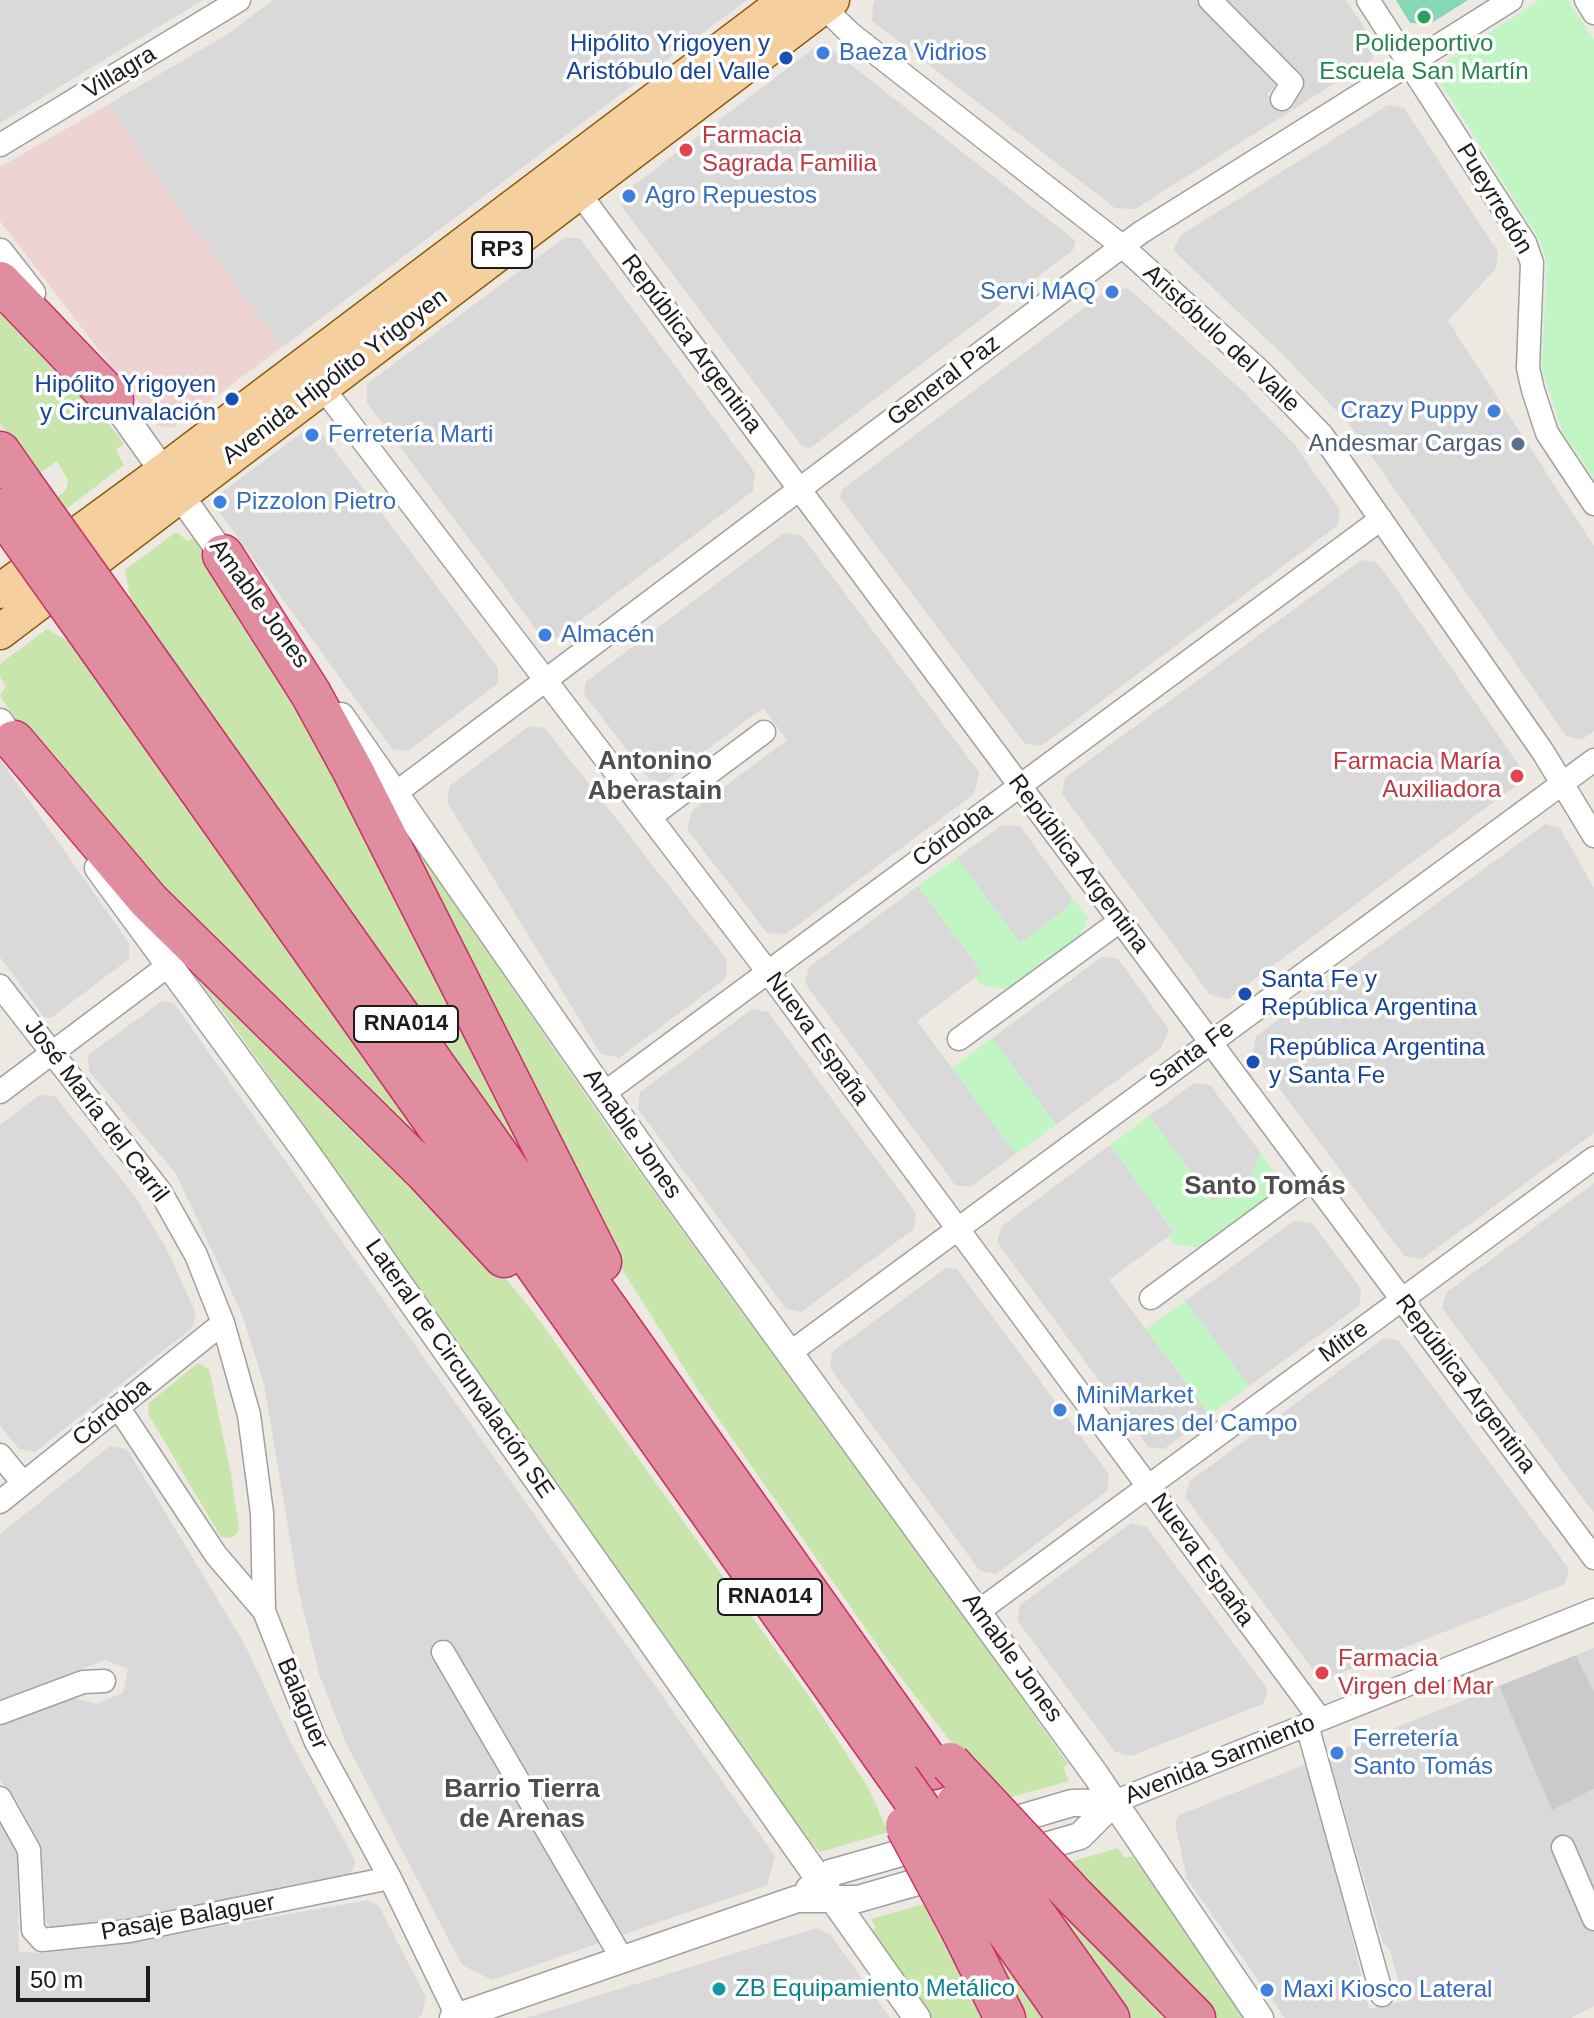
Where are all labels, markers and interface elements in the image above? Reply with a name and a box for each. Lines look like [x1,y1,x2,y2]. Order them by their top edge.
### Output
marker: Polideportivo Escuela San Martín [1415,8,1433,26]
place label: Hipólito Yrigoyen y Aristóbulo del Valle [566,30,770,86]
place label: Polideportivo Escuela San Martín [1319,30,1529,86]
place label: Baeza Vidrios [839,39,987,67]
street label: Villagra [78,40,162,106]
marker: Baeza Vidrios [814,44,832,62]
marker: Hipólito Yrigoyen y Aristóbulo del Valle [777,49,795,67]
place label: Farmacia Sagrada Familia [702,122,877,178]
street label: Pueyrredón [1450,138,1538,260]
marker: Farmacia Sagrada Familia [677,141,695,159]
place label: Agro Repuestos [645,182,817,210]
marker: Agro Repuestos [620,187,638,205]
road number: RP3 [472,232,532,268]
street label: República Argentina [614,249,768,439]
street label: Aristóbulo del Valle [1137,259,1305,419]
place label: Servi MAQ [980,278,1096,306]
street label: Avenida Hipólito Yrigoyen [217,283,453,471]
marker: Servi MAQ [1103,283,1121,301]
street label: General Paz [882,329,1006,433]
place label: Hipólito Yrigoyen y Circunvalación [35,371,216,427]
marker: Hipólito Yrigoyen y Circunvalación [223,390,241,408]
place label: Crazy Puppy [1341,397,1478,425]
marker: Crazy Puppy [1485,402,1503,420]
place label: Ferretería Marti [328,421,493,449]
marker: Ferretería Marti [303,426,321,444]
place label: Andesmar Cargas [1309,430,1502,458]
marker: Andesmar Cargas [1509,435,1527,453]
place label: Pizzolon Pietro [236,488,396,516]
marker: Pizzolon Pietro [211,493,229,511]
street label: Amable Jones [203,534,315,674]
place label: Almacén [561,621,654,649]
marker: Almacén [536,626,554,644]
district label: Antonino Aberastain [588,746,722,808]
place label: Farmacia María Auxiliadora [1333,748,1501,804]
marker: Farmacia María Auxiliadora [1508,767,1526,785]
street label: República Argentina [1001,769,1155,959]
street label: Córdoba [907,796,999,874]
place label: Santa Fe y República Argentina [1261,966,1477,1022]
street label: Nueva España [759,967,875,1111]
marker: Santa Fe y República Argentina [1236,985,1254,1003]
road number: RNA014 [354,1006,458,1042]
street label: José María del Carril [18,1014,174,1208]
street label: Santa Fe [1144,1015,1240,1095]
place label: República Argentina y Santa Fe [1269,1034,1485,1090]
marker: República Argentina y Santa Fe [1244,1053,1262,1071]
street label: Amable Jones [577,1063,687,1205]
district label: Santo Tomás [1184,1171,1346,1203]
street label: Lateral de Circunvalación SE [358,1234,560,1504]
street label: República Argentina [1388,1289,1542,1479]
street label: Mitre [1314,1315,1374,1369]
street label: Córdoba [67,1373,157,1453]
place label: MiniMarket Manjares del Campo [1076,1382,1297,1438]
marker: MiniMarket Manjares del Campo [1051,1401,1069,1419]
street label: Nueva España [1144,1488,1260,1632]
road number: RNA014 [718,1579,822,1615]
street label: Amable Jones [956,1588,1068,1728]
place label: Farmacia Virgen del Mar [1338,1645,1494,1701]
street label: Balaguer [270,1654,334,1754]
marker: Farmacia Virgen del Mar [1313,1664,1331,1682]
street label: Avenida Sarmiento [1121,1709,1319,1811]
place label: Ferretería Santo Tomás [1353,1725,1493,1781]
marker: Ferretería Santo Tomás [1328,1744,1346,1762]
district label: Barrio Tierra de Arenas [444,1774,600,1836]
street label: Pasaje Balaguer [99,1889,277,1947]
scale bar [20,1950,154,2000]
text: 50 m [30,1966,83,1993]
place label: ZB Equipamiento Metálico [735,1975,1015,2003]
place label: Maxi Kiosco Lateral [1283,1976,1492,2004]
marker: ZB Equipamiento Metálico [710,1980,728,1998]
marker: Maxi Kiosco Lateral [1258,1981,1276,1999]

